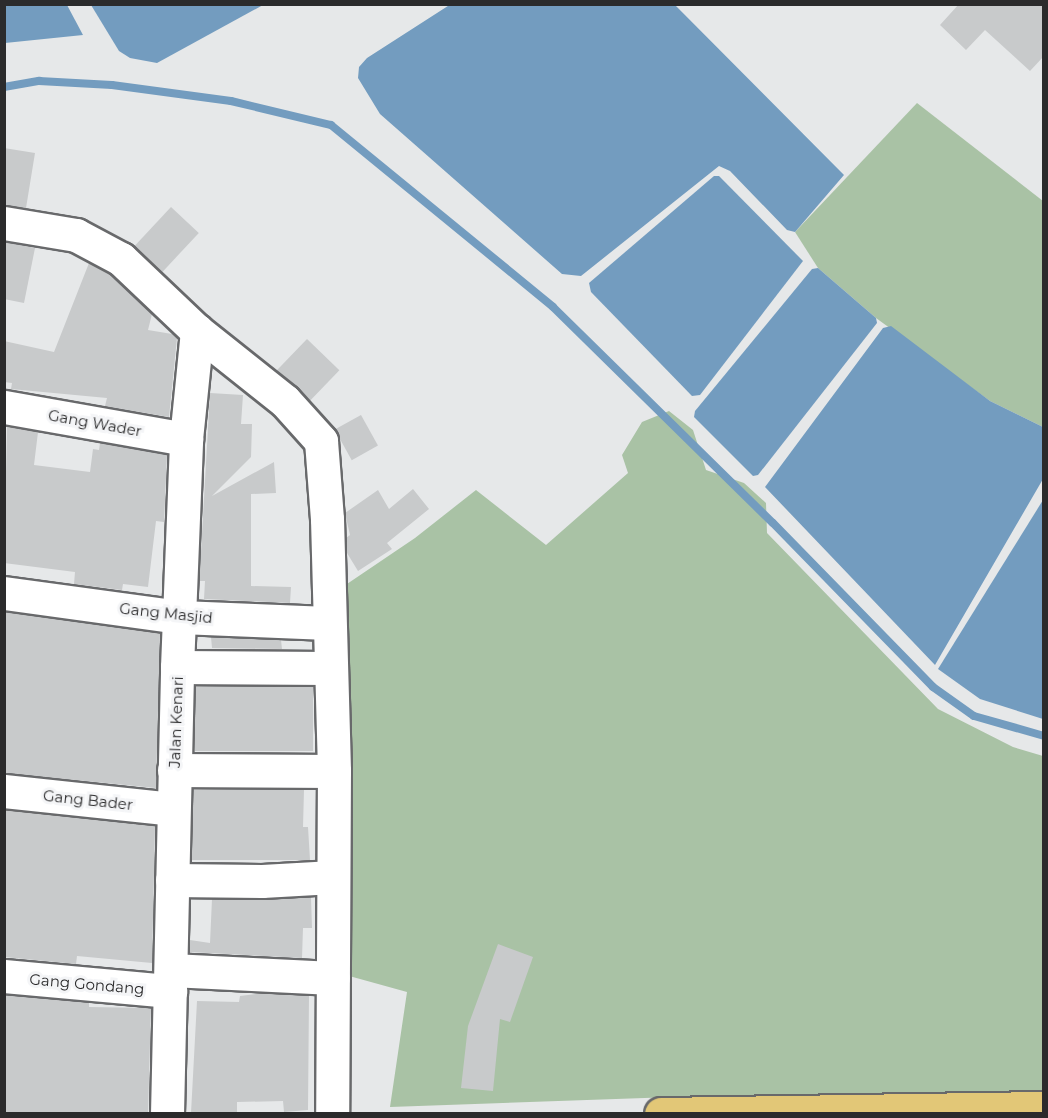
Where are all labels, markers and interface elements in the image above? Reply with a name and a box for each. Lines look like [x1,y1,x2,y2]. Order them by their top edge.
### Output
street label: Gang Wader [47,406,143,440]
street label: Gang Masjid [119,599,213,627]
street label: Jalan Kenari [165,676,187,768]
street label: Gang Bader [42,786,134,814]
street label: Gang Gondang [29,970,145,998]

